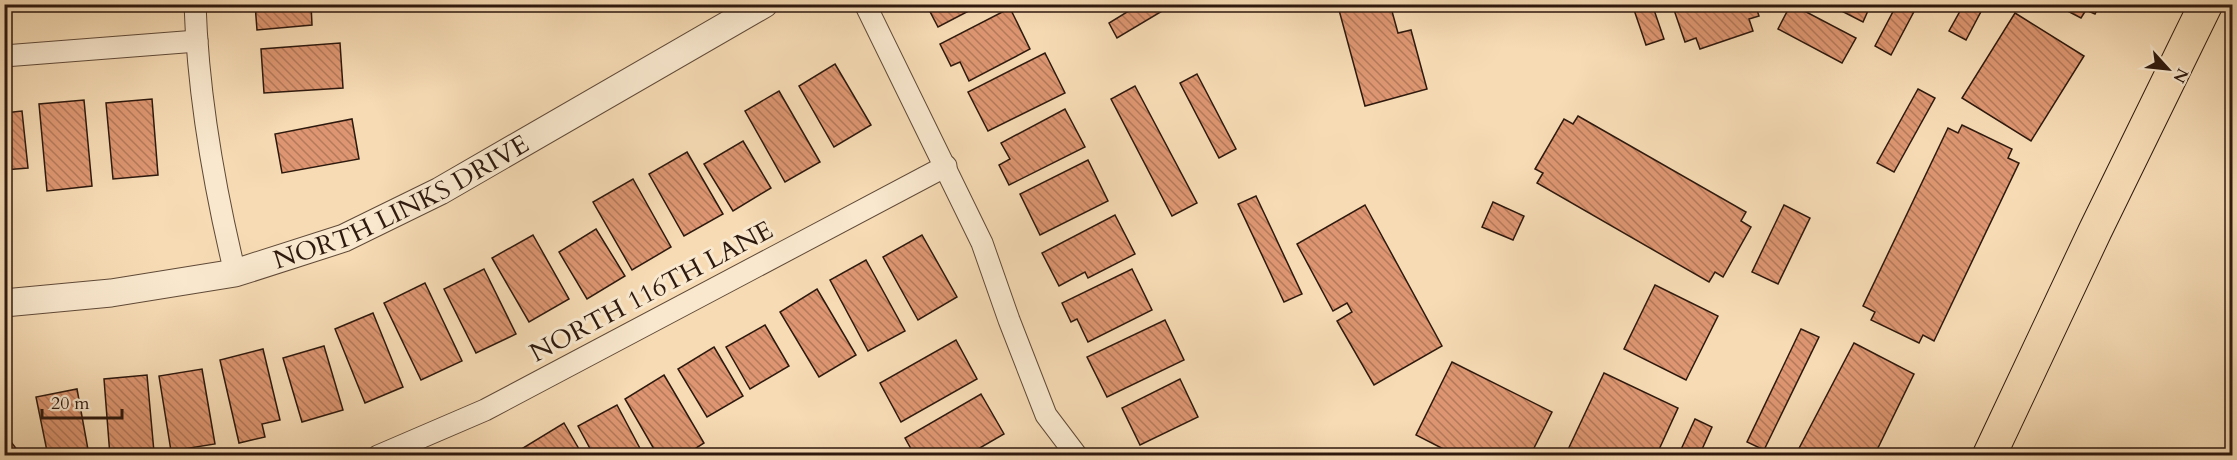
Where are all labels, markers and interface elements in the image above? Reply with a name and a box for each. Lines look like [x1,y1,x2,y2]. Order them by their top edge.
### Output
north arrow [2138,39,2198,99]
text: N [2167,64,2193,87]
street label: NORTH LINKS DRIVE [269,127,535,278]
street label: NORTH 116TH LANE [524,212,779,370]
scale bar [42,382,122,420]
text: 20 m [51,391,90,416]

